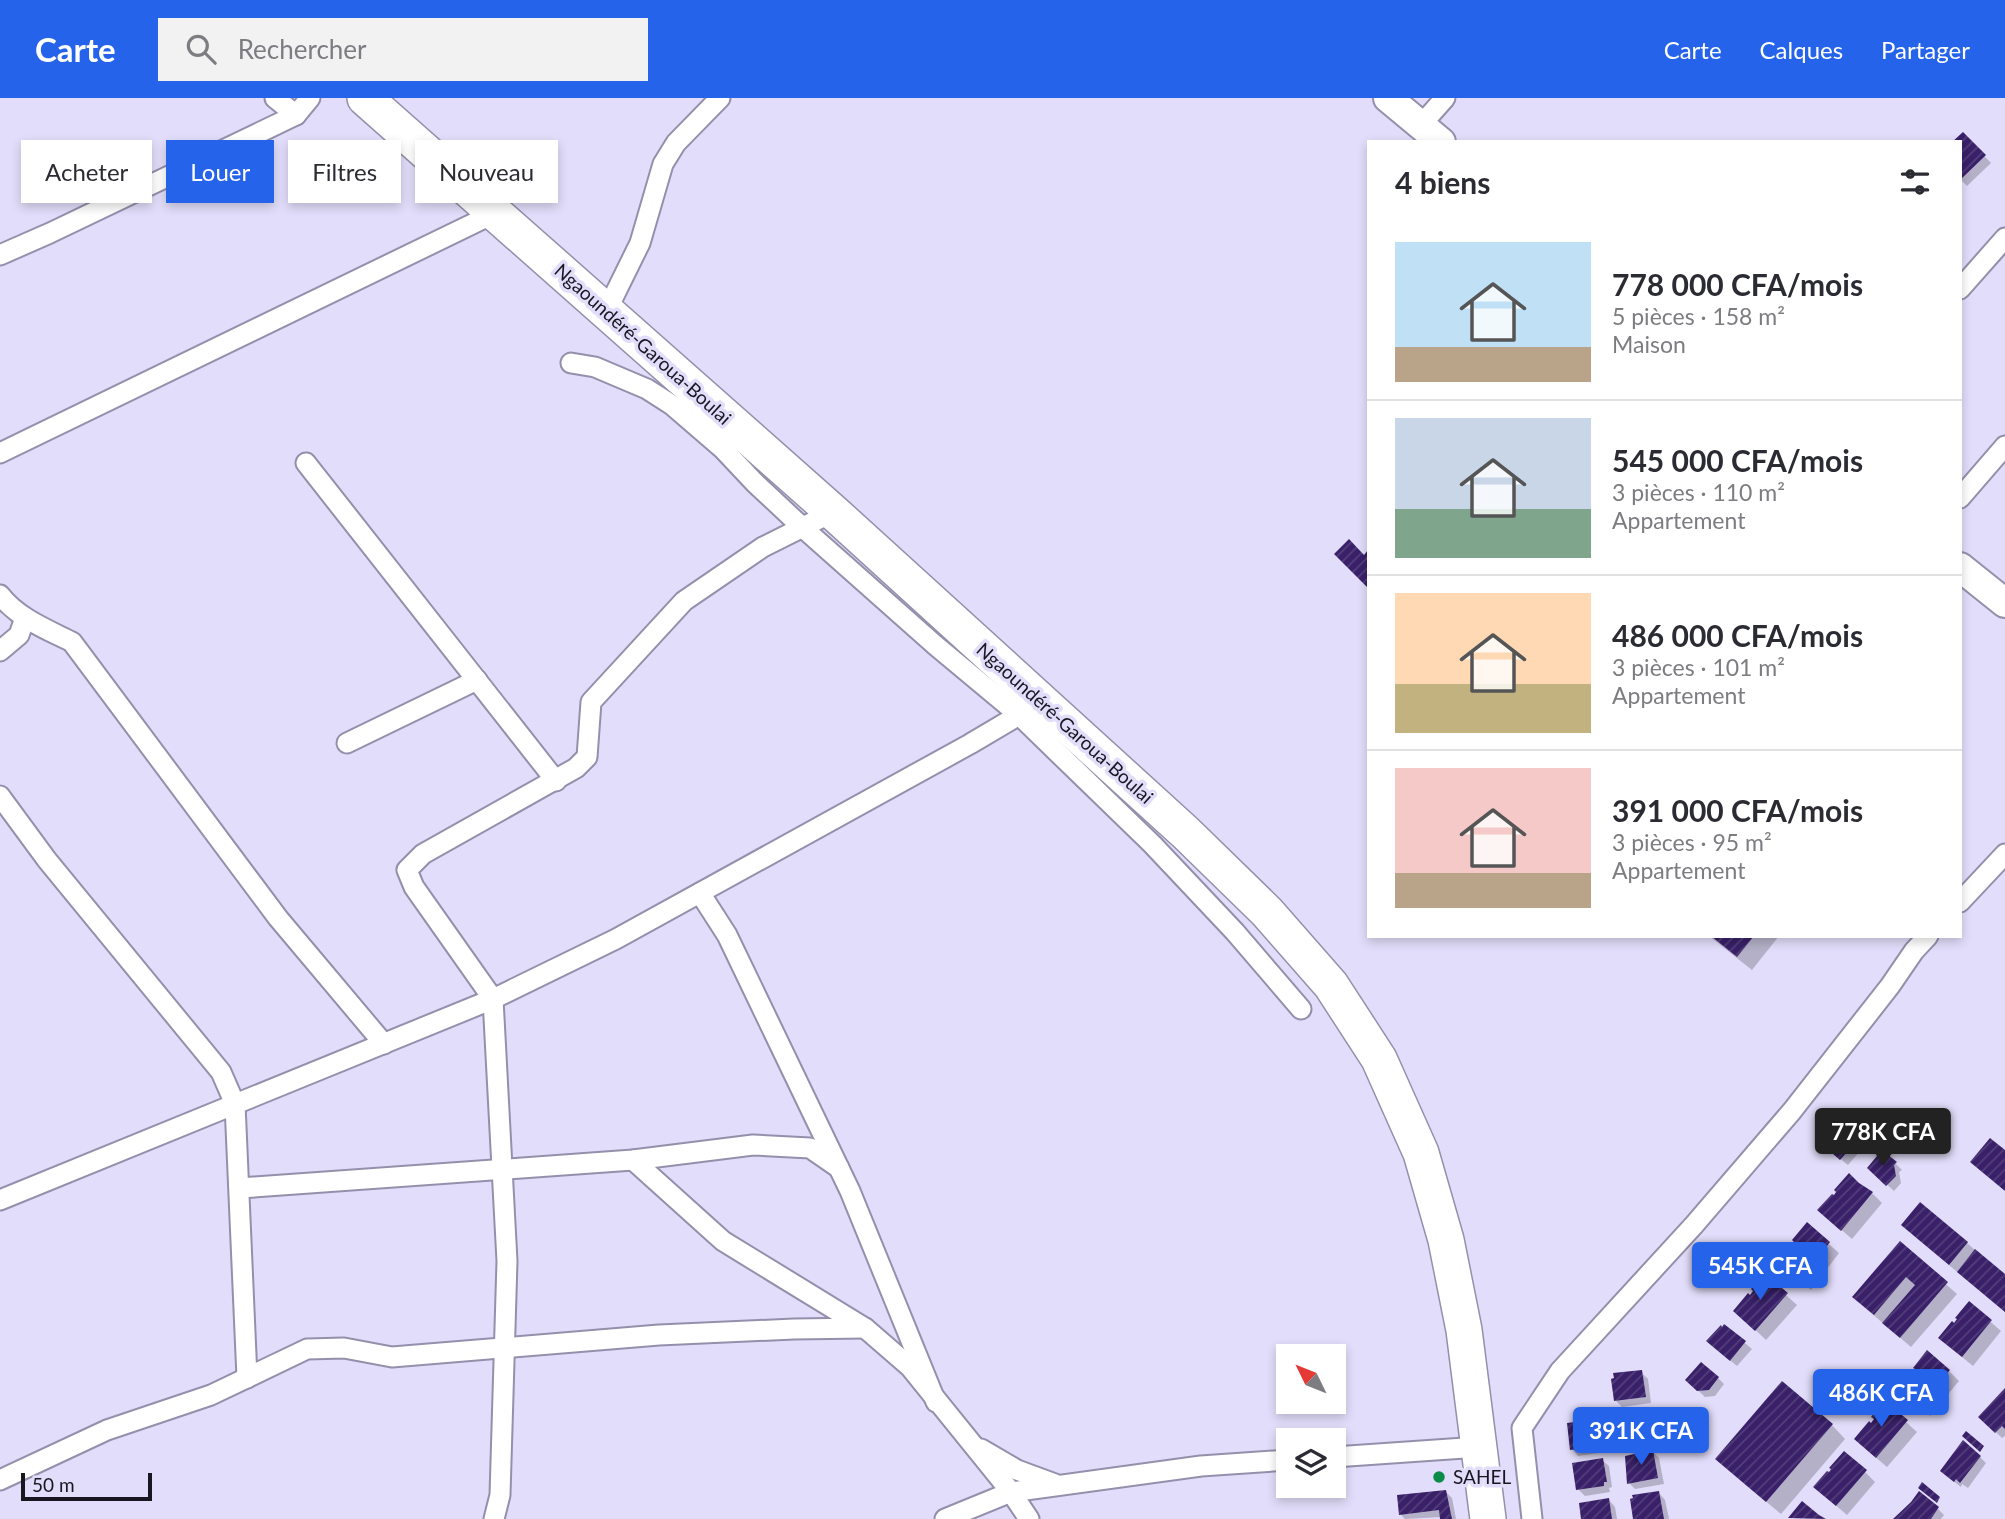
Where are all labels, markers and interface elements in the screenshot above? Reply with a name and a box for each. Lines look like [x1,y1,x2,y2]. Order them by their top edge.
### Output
search box [158,18,648,81]
text: Carte [35,29,116,69]
icon: search [182,30,220,68]
text: Rechercher [238,33,367,65]
text: Carte [1664,35,1722,64]
text: Calques [1760,35,1843,64]
text: Partager [1881,35,1970,64]
chip: Acheter [21,140,152,203]
chip: Louer [166,140,274,203]
chip: Filtres [288,140,401,203]
chip: Nouveau [415,140,558,203]
icon: filters [1896,163,1934,201]
text: 4 biens [1395,164,1490,200]
street label: Ngaoundéré-Garoua-Boulai [550,258,736,429]
text: 778 000 CFA/mois [1612,266,1863,302]
icon: home [1451,270,1535,354]
text: 5 pièces · 158 m² [1612,302,1785,330]
text: Maison [1612,330,1686,358]
text: 545 000 CFA/mois [1612,442,1863,478]
icon: home [1451,446,1535,530]
text: 3 pièces · 110 m² [1612,478,1785,506]
text: Appartement [1612,506,1745,534]
text: 486 000 CFA/mois [1612,617,1863,653]
icon: home [1451,621,1535,705]
street label: Ngaoundéré-Garoua-Boulai [972,637,1158,808]
text: 3 pièces · 101 m² [1612,653,1785,681]
text: Appartement [1612,681,1745,709]
text: 391 000 CFA/mois [1612,792,1863,828]
icon: home [1451,796,1535,880]
text: 3 pièces · 95 m² [1612,828,1772,856]
text: Appartement [1612,856,1745,884]
pin: 778K CFA [1811,1108,1955,1168]
text: 778K CFA [1831,1117,1935,1145]
pin: 545K CFA [1688,1242,1832,1302]
text: 545K CFA [1708,1251,1812,1279]
north arrow [1276,1344,1346,1414]
map controls [1276,1344,1346,1498]
pin: 486K CFA [1809,1370,1953,1429]
text: 486K CFA [1829,1378,1933,1406]
pin: 391K CFA [1569,1408,1713,1467]
text: 391K CFA [1589,1416,1693,1444]
button: layers [1276,1428,1346,1498]
place label: SAHEL [1453,1465,1511,1488]
marker: SAHEL [1431,1469,1447,1485]
scale bar [21,1470,152,1502]
text: 50 m [32,1473,75,1496]

